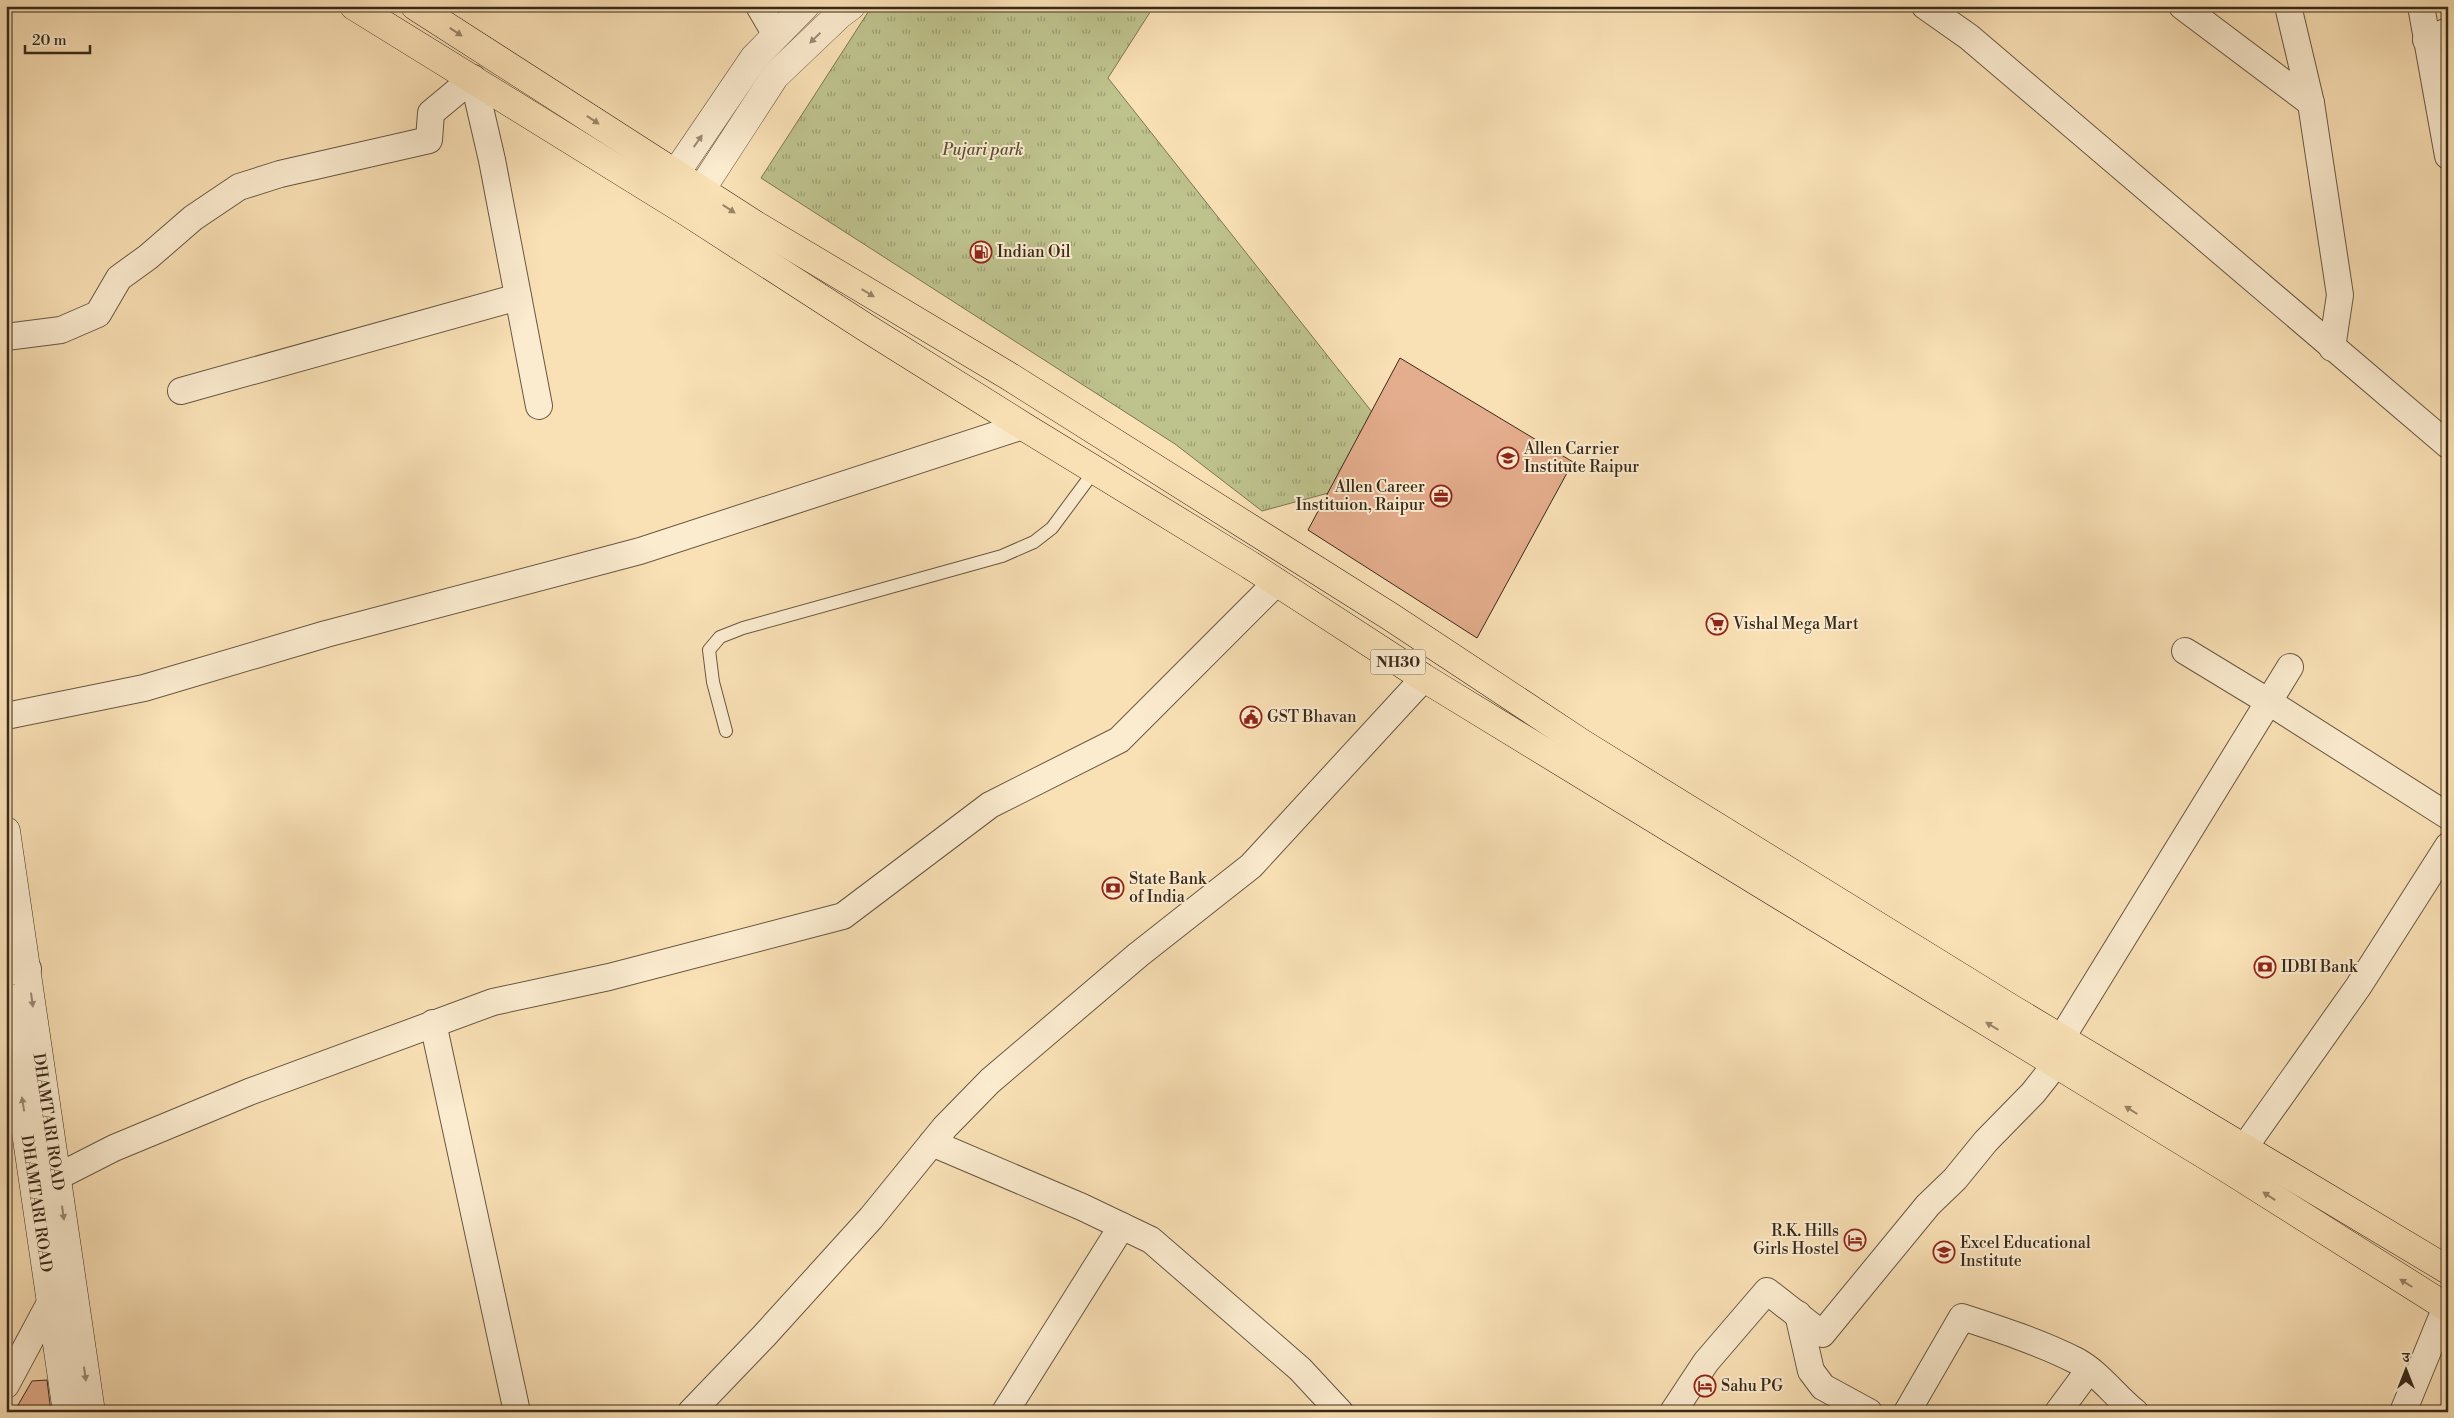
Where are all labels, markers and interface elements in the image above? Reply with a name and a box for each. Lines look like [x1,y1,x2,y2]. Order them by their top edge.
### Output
scale bar [25,22,90,54]
one-way arrow [449,28,463,37]
text: 20 m [32,31,67,50]
one-way arrow [809,32,821,44]
one-way arrow [586,116,599,125]
one-way arrow [693,134,703,147]
park label: Pujari park [942,140,1023,160]
one-way arrow [722,204,736,213]
fuel station icon: Indian Oil [969,240,993,264]
place label: Indian Oil [997,242,1071,262]
one-way arrow [862,288,875,297]
place label: Allen Carrier Institute Raipur [1523,439,1639,477]
school or university icon: Allen Carrier Institute Raipur [1496,446,1520,470]
place label: Allen Career Instituion, Raipur [1296,477,1425,515]
office icon: Allen Career Instituion, Raipur [1429,484,1453,508]
supermarket icon: Vishal Mega Mart [1705,612,1729,636]
place label: Vishal Mega Mart [1732,614,1859,634]
road number: NH30 [1370,650,1426,674]
public building icon: GST Bhavan [1239,705,1263,729]
place label: GST Bhavan [1267,707,1357,727]
place label: State Bank of India [1129,869,1208,907]
bank icon: State Bank of India [1101,876,1125,900]
bank icon: IDBI Bank [2253,955,2277,979]
place label: IDBI Bank [2281,957,2359,977]
one-way arrow [29,992,37,1008]
one-way arrow [1986,1021,1999,1030]
street label: DHAMTARI ROAD [29,1052,68,1192]
one-way arrow [19,1095,27,1111]
one-way arrow [2125,1105,2138,1114]
street label: DHAMTARI ROAD [17,1134,56,1274]
one-way arrow [2262,1191,2276,1200]
one-way arrow [59,1205,67,1221]
place label: R.K. Hills Girls Hostel [1753,1221,1839,1259]
hotel icon: R.K. Hills Girls Hostel [1843,1228,1867,1252]
place label: Excel Educational Institute [1960,1233,2091,1271]
school or university icon: Excel Educational Institute [1932,1240,1956,1264]
one-way arrow [2400,1278,2413,1287]
north arrow [2382,1346,2432,1396]
text: उ [2401,1349,2410,1367]
one-way arrow [82,1366,90,1382]
hotel icon: Sahu PG [1693,1374,1717,1398]
place label: Sahu PG [1721,1376,1783,1396]

